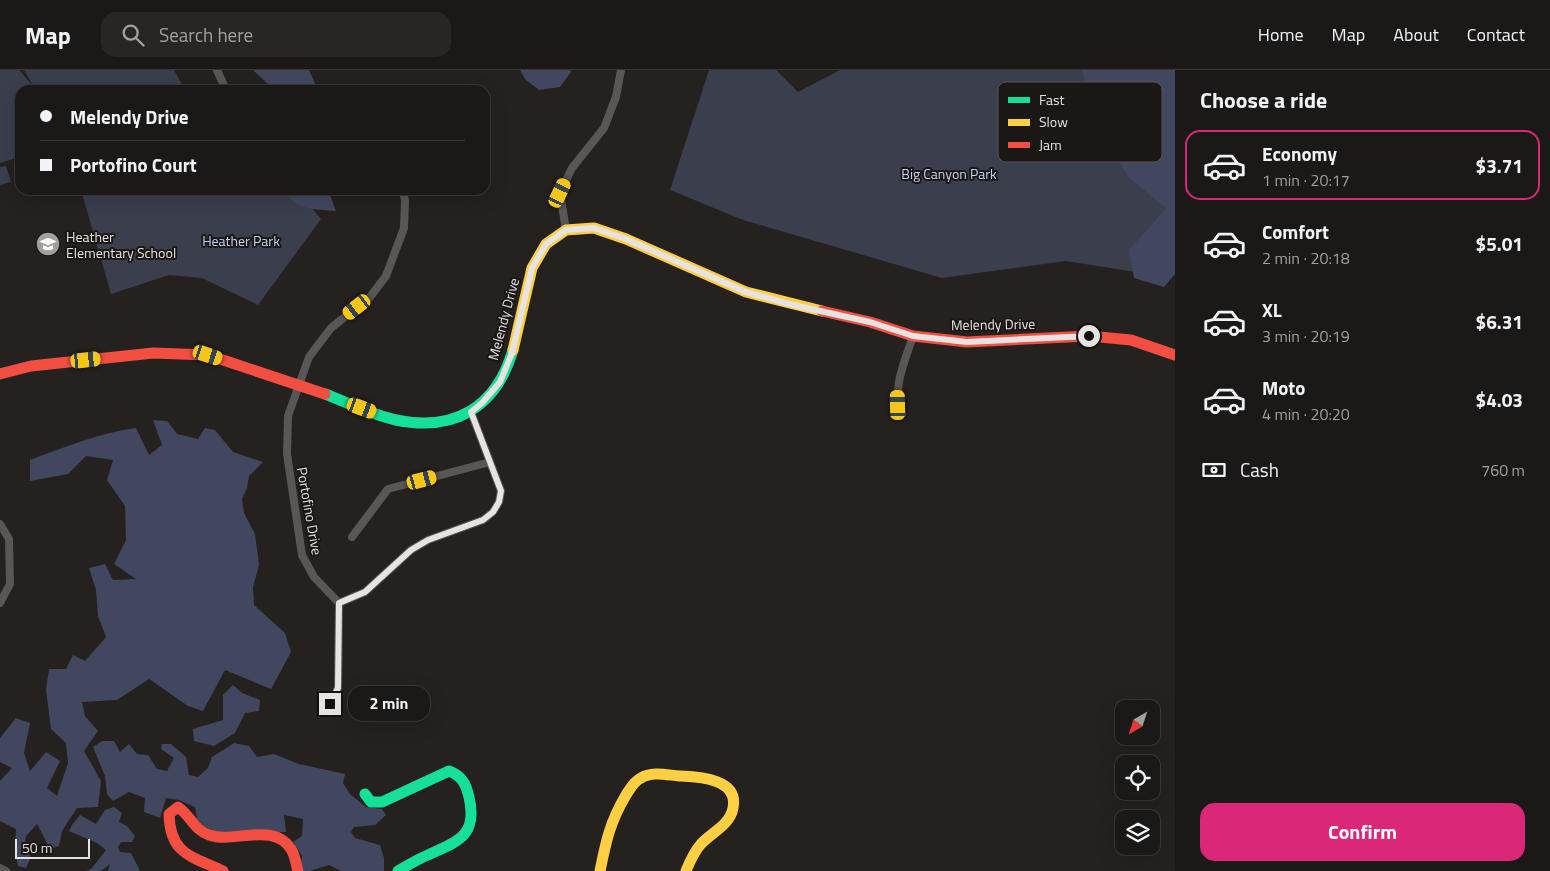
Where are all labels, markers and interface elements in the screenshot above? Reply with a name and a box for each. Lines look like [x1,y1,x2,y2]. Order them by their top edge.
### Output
search box [101,12,451,57]
text: Map [25,17,71,53]
text: Search here [159,20,253,49]
icon: search [119,21,147,49]
text: Home [1258,21,1304,48]
text: Map [1332,21,1365,48]
text: About [1393,21,1439,48]
text: Contact [1467,21,1525,48]
legend [998,82,1162,162]
text: Choose a ride [1200,83,1327,117]
text: Fast [1039,89,1064,110]
text: Melendy Drive [70,102,188,131]
text: Slow [1039,111,1068,132]
text: Jam [1039,134,1062,155]
text: Economy [1262,139,1337,168]
icon: car [1202,143,1247,188]
text: Portofino Court [70,150,197,179]
text: $3.71 [1476,151,1523,180]
park label: Big Canyon Park [901,163,997,184]
text: 1 min · 20:17 [1262,168,1350,192]
car [546,176,573,210]
text: Comfort [1262,217,1329,246]
icon: car [1202,221,1247,266]
place label: Heather Elementary School [66,226,176,263]
text: $5.01 [1476,229,1523,258]
park label: Heather Park [202,230,280,251]
school or university icon: Heather Elementary School [35,231,61,257]
text: 2 min · 20:18 [1262,246,1350,270]
street label: Melendy Drive [482,275,524,363]
car [340,292,373,322]
text: XL [1262,295,1282,324]
icon: car [1202,299,1247,344]
text: $6.31 [1476,307,1523,336]
street label: Melendy Drive [951,313,1035,335]
text: 3 min · 20:19 [1262,324,1350,348]
route start [1078,325,1100,347]
car [191,343,224,367]
car [70,351,101,369]
text: Moto [1262,373,1305,402]
icon: car [1202,377,1247,422]
text: $4.03 [1476,385,1523,414]
car [890,390,905,420]
car [345,396,378,420]
text: 4 min · 20:20 [1262,402,1350,426]
text: Cash [1240,455,1279,484]
icon: cash [1200,456,1228,484]
text: 760 m [1481,458,1525,482]
street label: Portofino Drive [292,465,328,557]
car [405,469,438,491]
callout: 2 min [348,686,430,722]
text: 2 min [370,691,408,715]
route end [319,693,341,715]
north arrow [1115,700,1160,745]
map controls [1115,700,1160,855]
button: locate [1115,755,1160,800]
button: Confirm [1200,803,1525,861]
button: layers [1115,810,1160,855]
scale bar [15,836,90,859]
text: 50 m [22,837,52,858]

